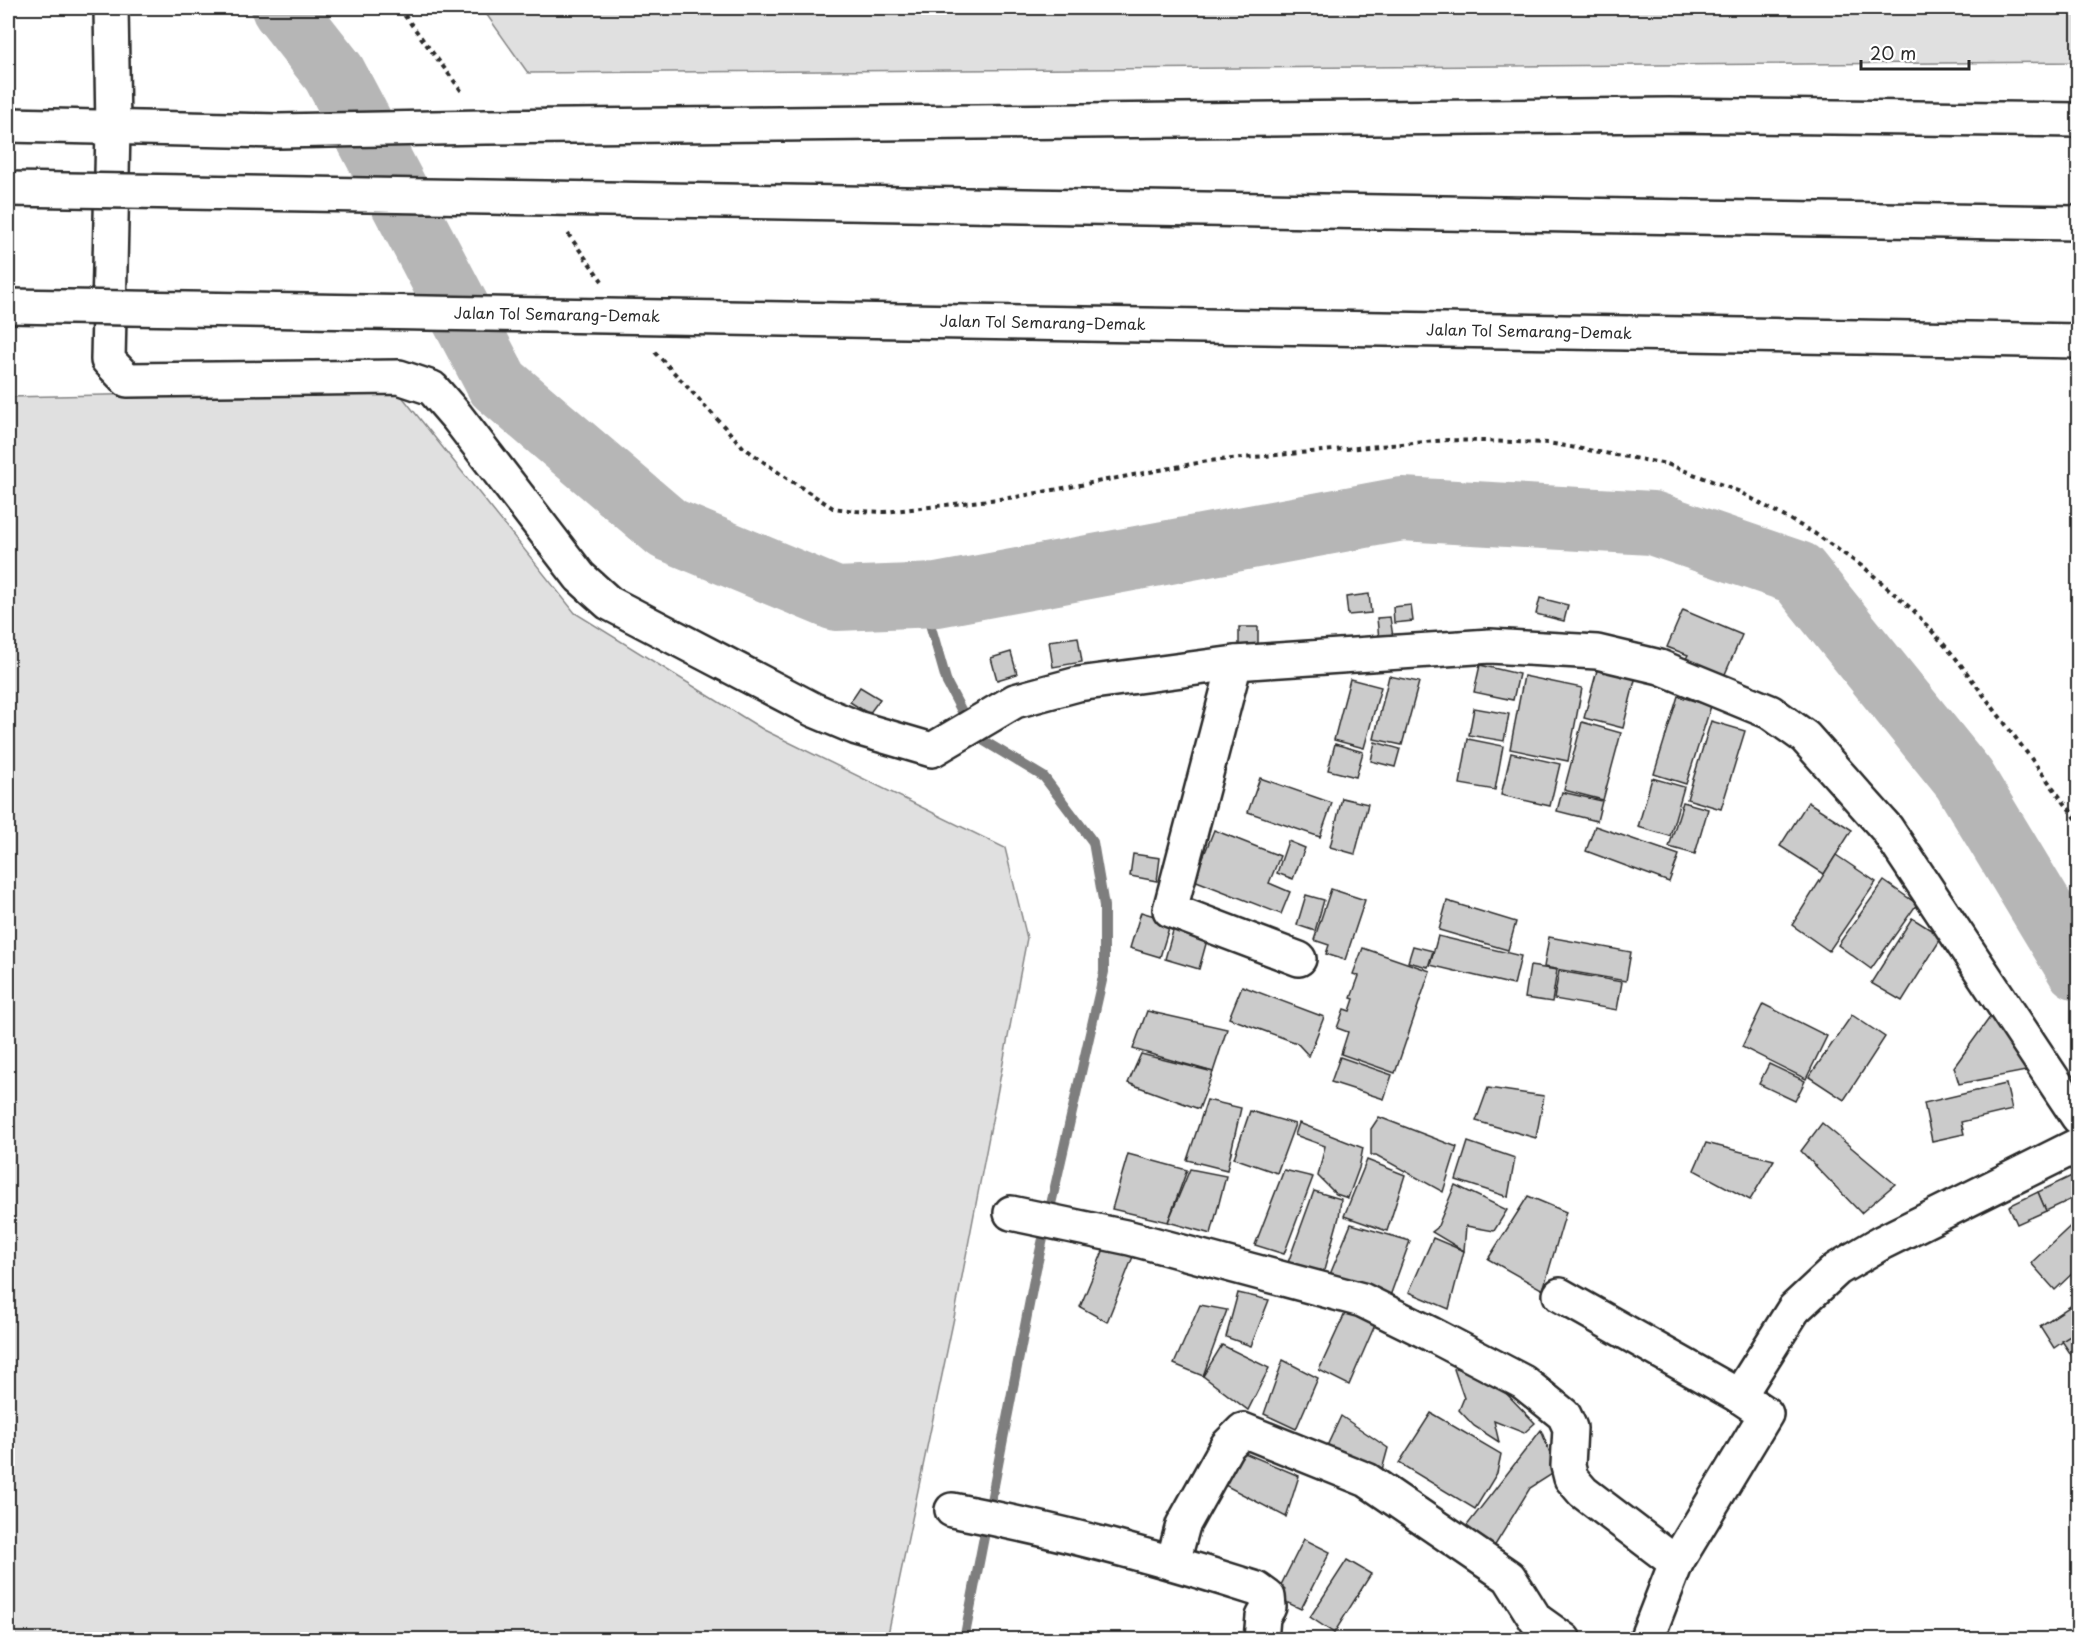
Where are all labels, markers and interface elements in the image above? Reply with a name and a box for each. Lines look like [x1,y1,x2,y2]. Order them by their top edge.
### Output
scale bar [1861,33,1969,71]
text: 20 m [1870,39,1916,66]
street label: Jalan Tol Semarang–Demak [454,300,660,327]
street label: Jalan Tol Semarang–Demak [940,309,1146,335]
street label: Jalan Tol Semarang–Demak [1426,317,1632,344]

